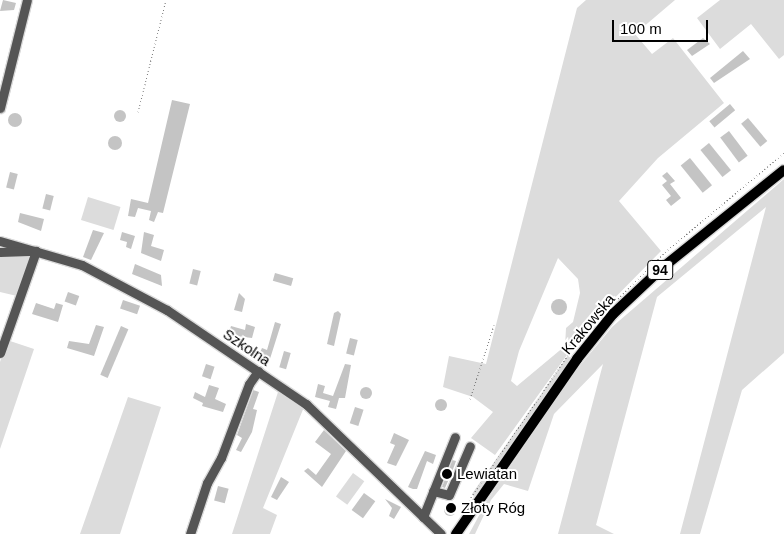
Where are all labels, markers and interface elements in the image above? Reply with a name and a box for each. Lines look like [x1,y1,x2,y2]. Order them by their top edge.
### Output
scale bar [614,10,710,42]
text: 100 m [620,20,662,37]
road number: 94 [646,258,674,282]
street label: Krakowska [558,290,618,358]
street label: Szkolna [220,325,274,369]
place label: Lewiatan [457,465,517,483]
marker: Lewiatan [441,468,453,480]
place label: Złoty Róg [461,499,525,517]
marker: Złoty Róg [445,502,457,514]

